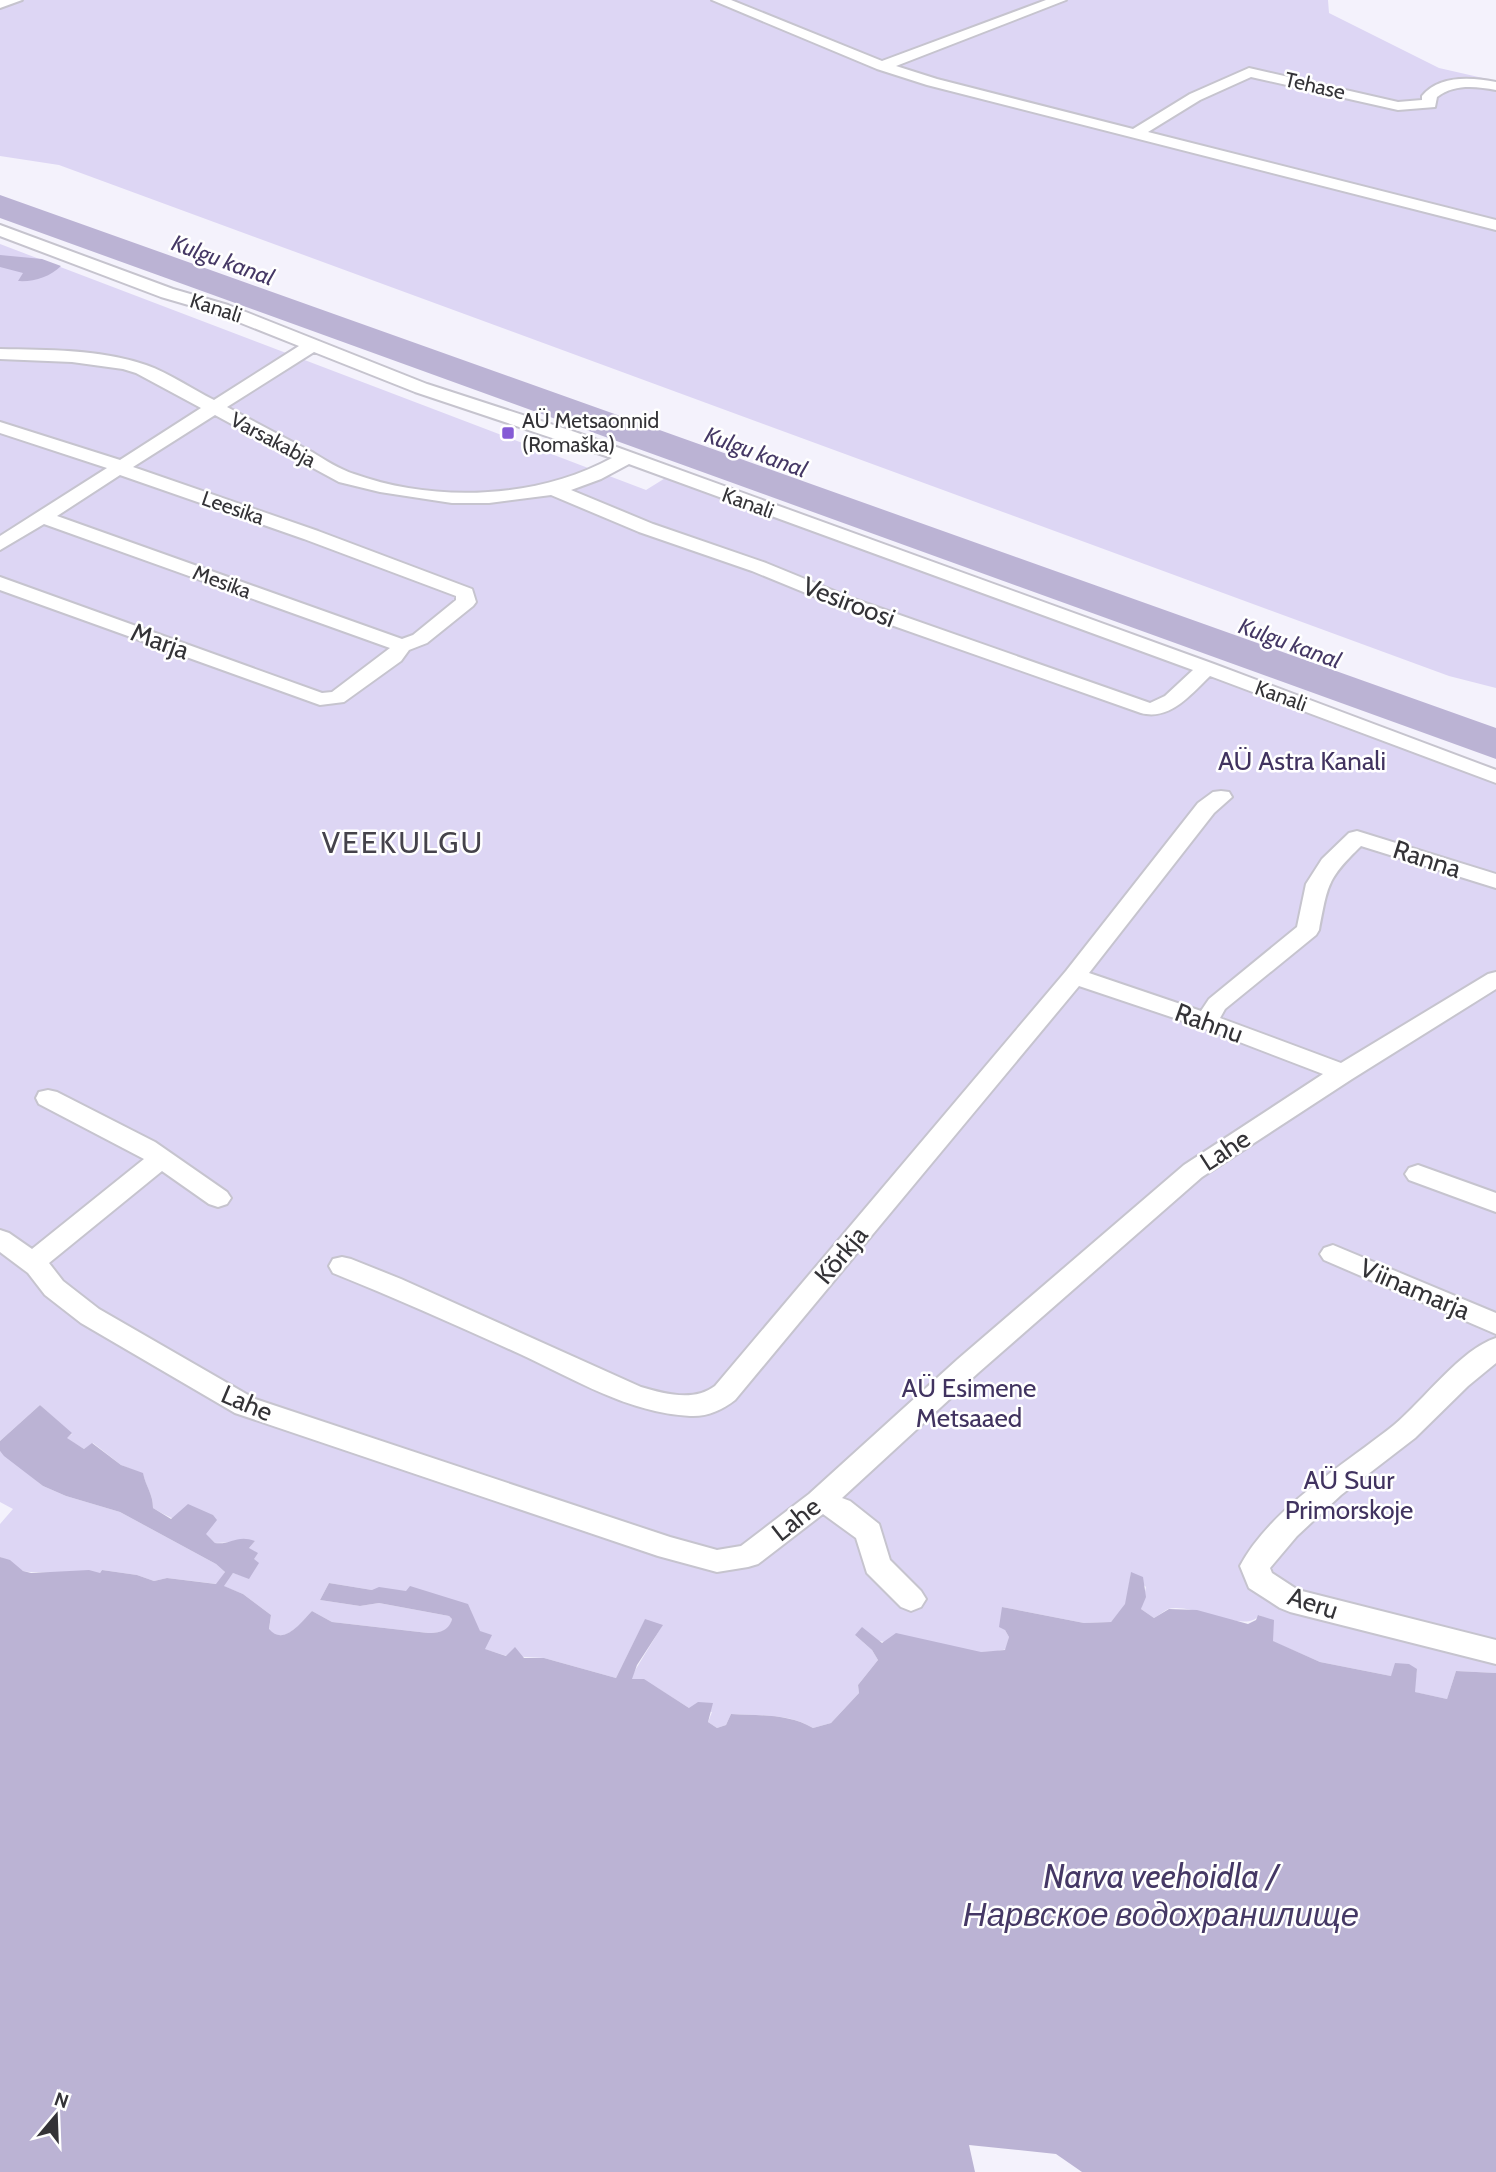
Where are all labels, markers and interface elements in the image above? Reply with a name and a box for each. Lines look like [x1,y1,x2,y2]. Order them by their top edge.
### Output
street label: Tehase [1282,66,1348,105]
water label: Kulgu kanal [168,229,279,292]
street label: Kanali [187,287,245,328]
street label: Varsakabja [226,407,320,473]
place label: AÜ Metsaonnid (Romaška) [522,408,659,457]
water label: Kulgu kanal [701,421,812,484]
marker: AÜ Metsaonnid (Romaška) [500,425,516,441]
street label: Kanali [719,482,777,523]
street label: Leesika [199,485,268,530]
street label: Mesika [190,560,255,604]
street label: Vesiroosi [798,570,900,634]
water label: Kulgu kanal [1235,612,1346,675]
street label: Marja [126,616,194,666]
street label: Kanali [1252,675,1310,716]
park label: AÜ Astra Kanali [1218,745,1386,777]
district label: VEEKULGU [322,824,484,861]
street label: Ranna [1389,833,1466,885]
street label: Rahnu [1171,996,1247,1050]
street label: Lahe [1194,1122,1256,1178]
street label: Kõrkja [808,1219,875,1291]
street label: Viinamarja [1355,1252,1475,1327]
park label: AÜ Esimene Metsaaed [902,1372,1036,1434]
street label: Lahe [216,1378,278,1428]
park label: AÜ Suur Primorskoje [1285,1464,1413,1526]
street label: Lahe [765,1490,827,1548]
street label: Aeru [1284,1580,1342,1626]
water label: Narva veehoidla / Нарвское водохранилище [963,1856,1359,1934]
north arrow [21,2081,91,2151]
text: N [51,2087,71,2113]

